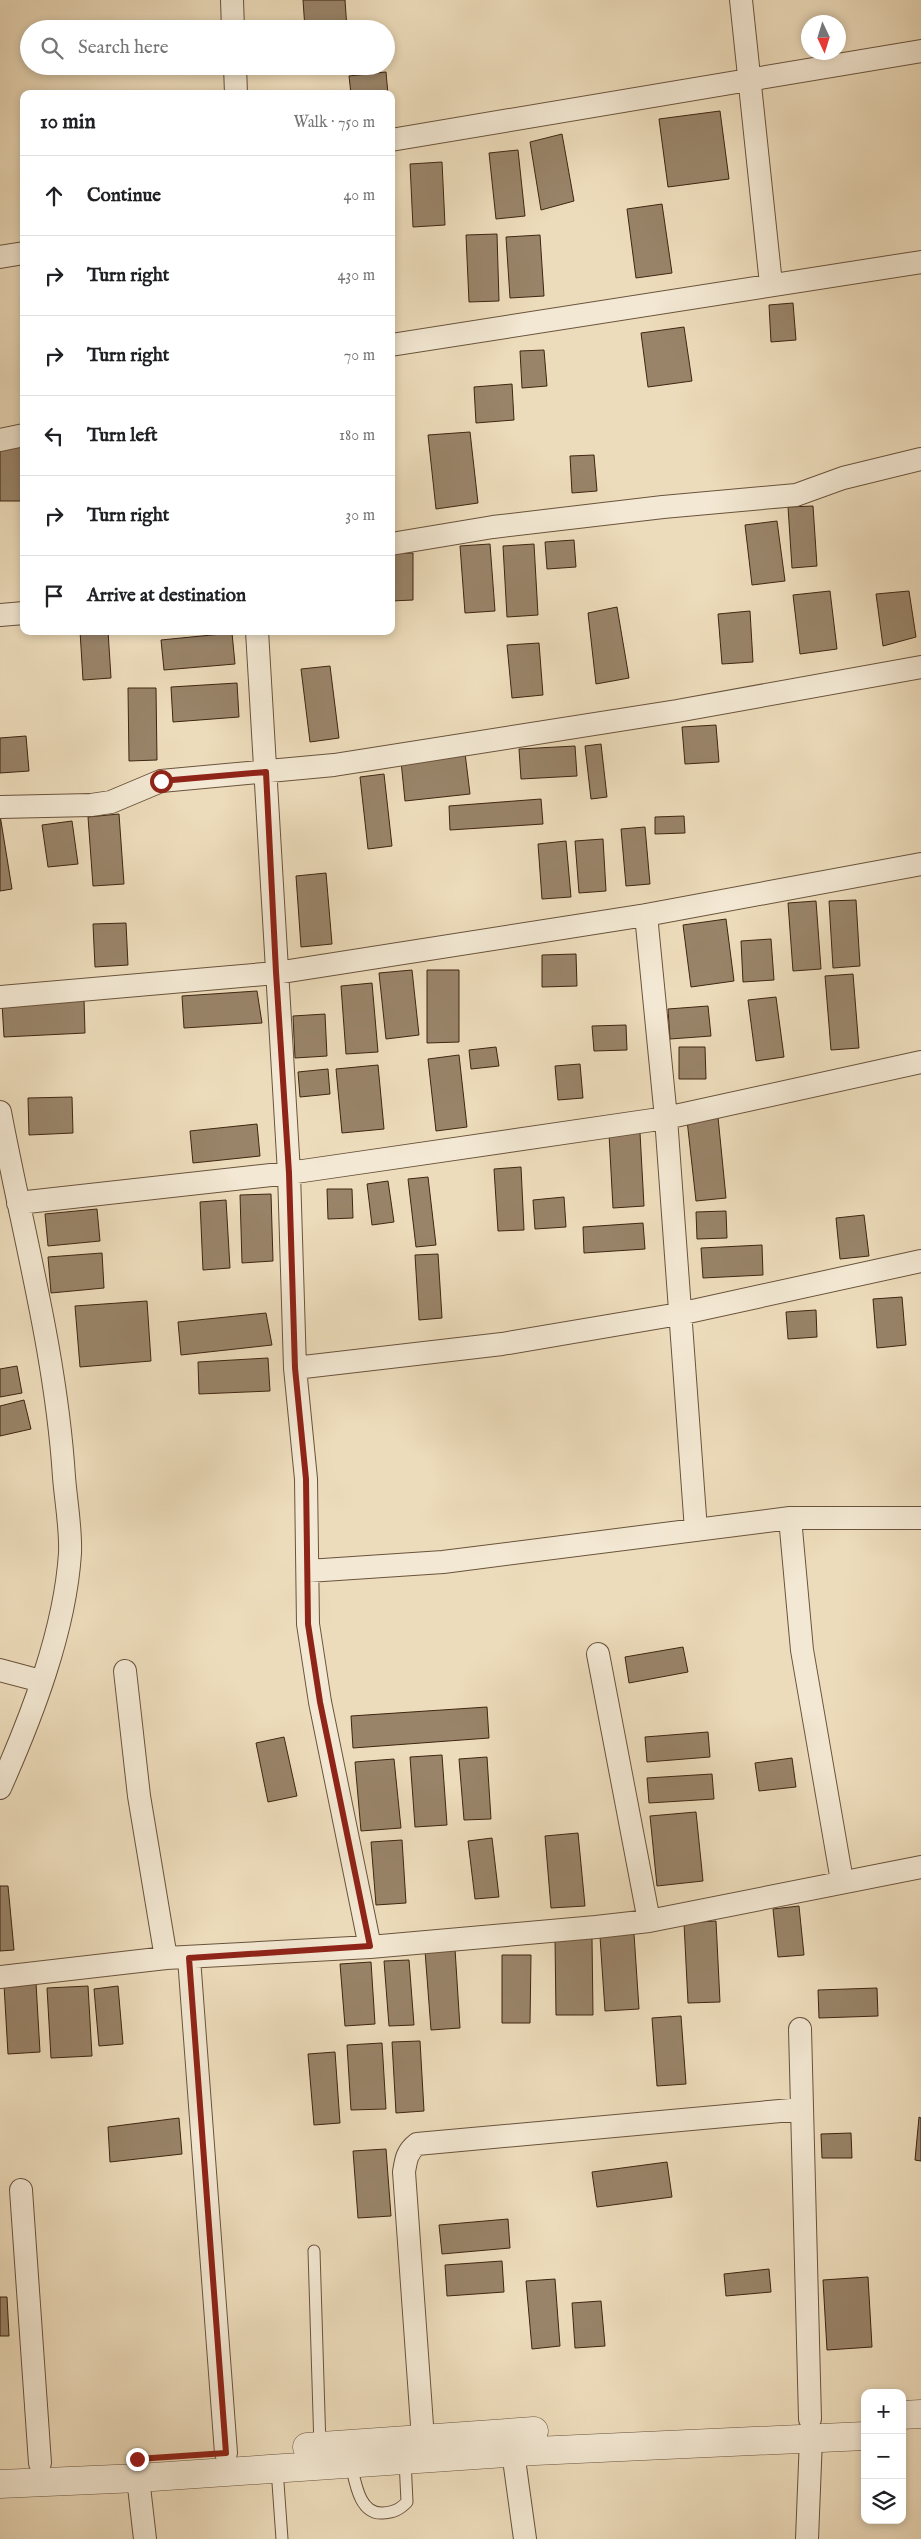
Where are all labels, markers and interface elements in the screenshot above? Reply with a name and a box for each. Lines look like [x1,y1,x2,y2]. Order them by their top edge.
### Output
north arrow [801,15,846,60]
search box [20,20,395,75]
icon: search [38,34,66,62]
text: Search here [78,36,169,60]
text: 10 min [40,109,96,136]
text: Walk · 750 m [293,113,375,133]
icon: ahead [40,182,68,210]
text: Continue [87,184,161,208]
text: 40 m [343,186,375,206]
icon: right [40,262,68,290]
text: Turn right [87,264,169,288]
text: 430 m [337,266,375,286]
icon: right [40,342,68,370]
text: Turn right [87,344,169,368]
text: 70 m [344,346,375,366]
icon: left [40,422,68,450]
text: Turn left [87,424,158,448]
text: 180 m [339,426,375,446]
icon: right [40,502,68,530]
text: Turn right [87,504,169,528]
text: 30 m [345,506,375,526]
icon: arrive [40,582,68,610]
text: Arrive at destination [87,584,246,608]
route start [150,770,173,793]
map controls [861,2389,906,2524]
button: + [861,2389,906,2434]
button: − [861,2434,906,2479]
route end [126,2448,149,2471]
button: layers [861,2479,906,2524]

